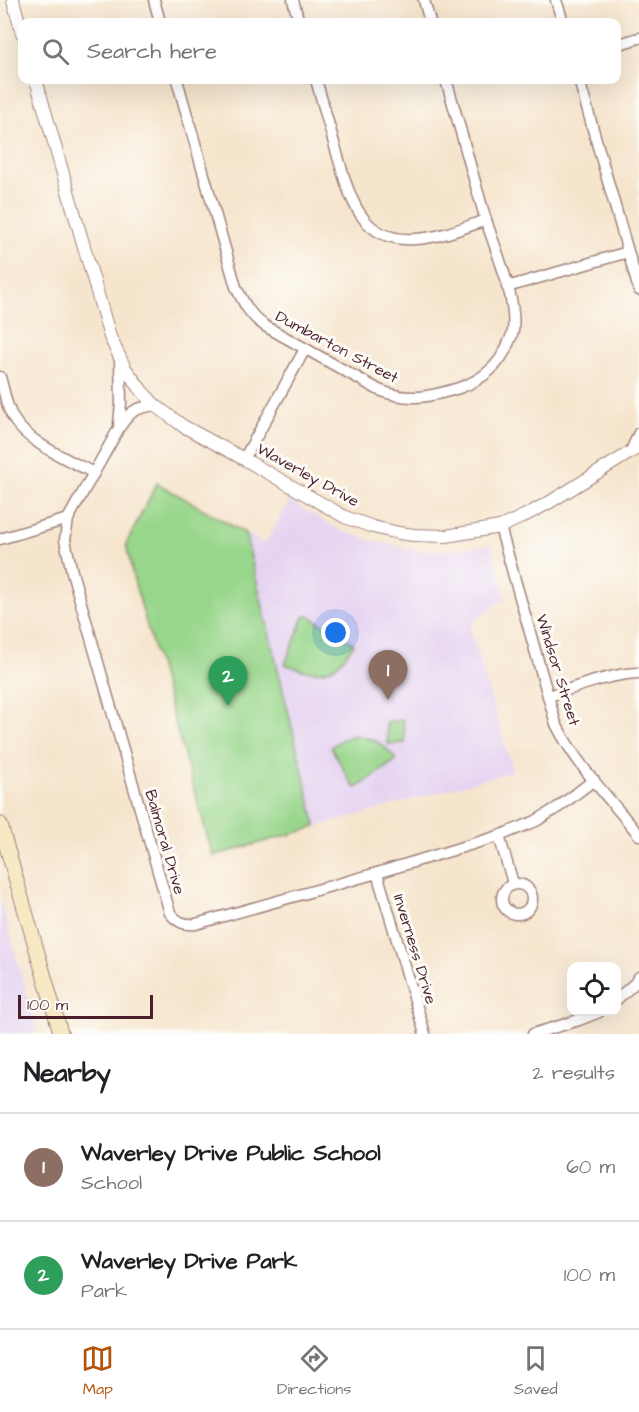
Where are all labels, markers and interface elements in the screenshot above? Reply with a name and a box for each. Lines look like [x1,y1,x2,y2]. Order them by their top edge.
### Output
search box [18,18,621,84]
icon: search [39,35,72,68]
text: Search here [87,36,217,67]
street label: Dumbarton Street [272,305,403,389]
street label: Waverley Drive [252,438,363,513]
street label: Windsor Street [531,612,586,729]
your location [321,618,350,647]
pin: 1 [368,650,408,700]
pin: 2 [208,656,248,706]
street label: Balmoral Drive [140,787,191,897]
street label: Inverness Drive [388,891,442,1007]
map controls [567,962,621,1016]
button: locate [567,962,621,1016]
scale bar [18,992,153,1020]
text: 100 m [27,994,68,1016]
text: Nearby [24,1055,111,1091]
text: 2 results [532,1059,615,1087]
text: Waverley Drive Public School [81,1138,381,1169]
text: 1 [42,1153,45,1181]
text: 60 m [566,1153,615,1181]
text: School [81,1169,142,1197]
text: Waverley Drive Park [81,1246,297,1277]
text: 2 [38,1261,49,1289]
text: 100 m [564,1261,615,1289]
text: Park [81,1277,127,1305]
tab: Map [81,1342,114,1400]
tab: Directions [277,1342,351,1400]
tab: Saved [514,1342,558,1400]

